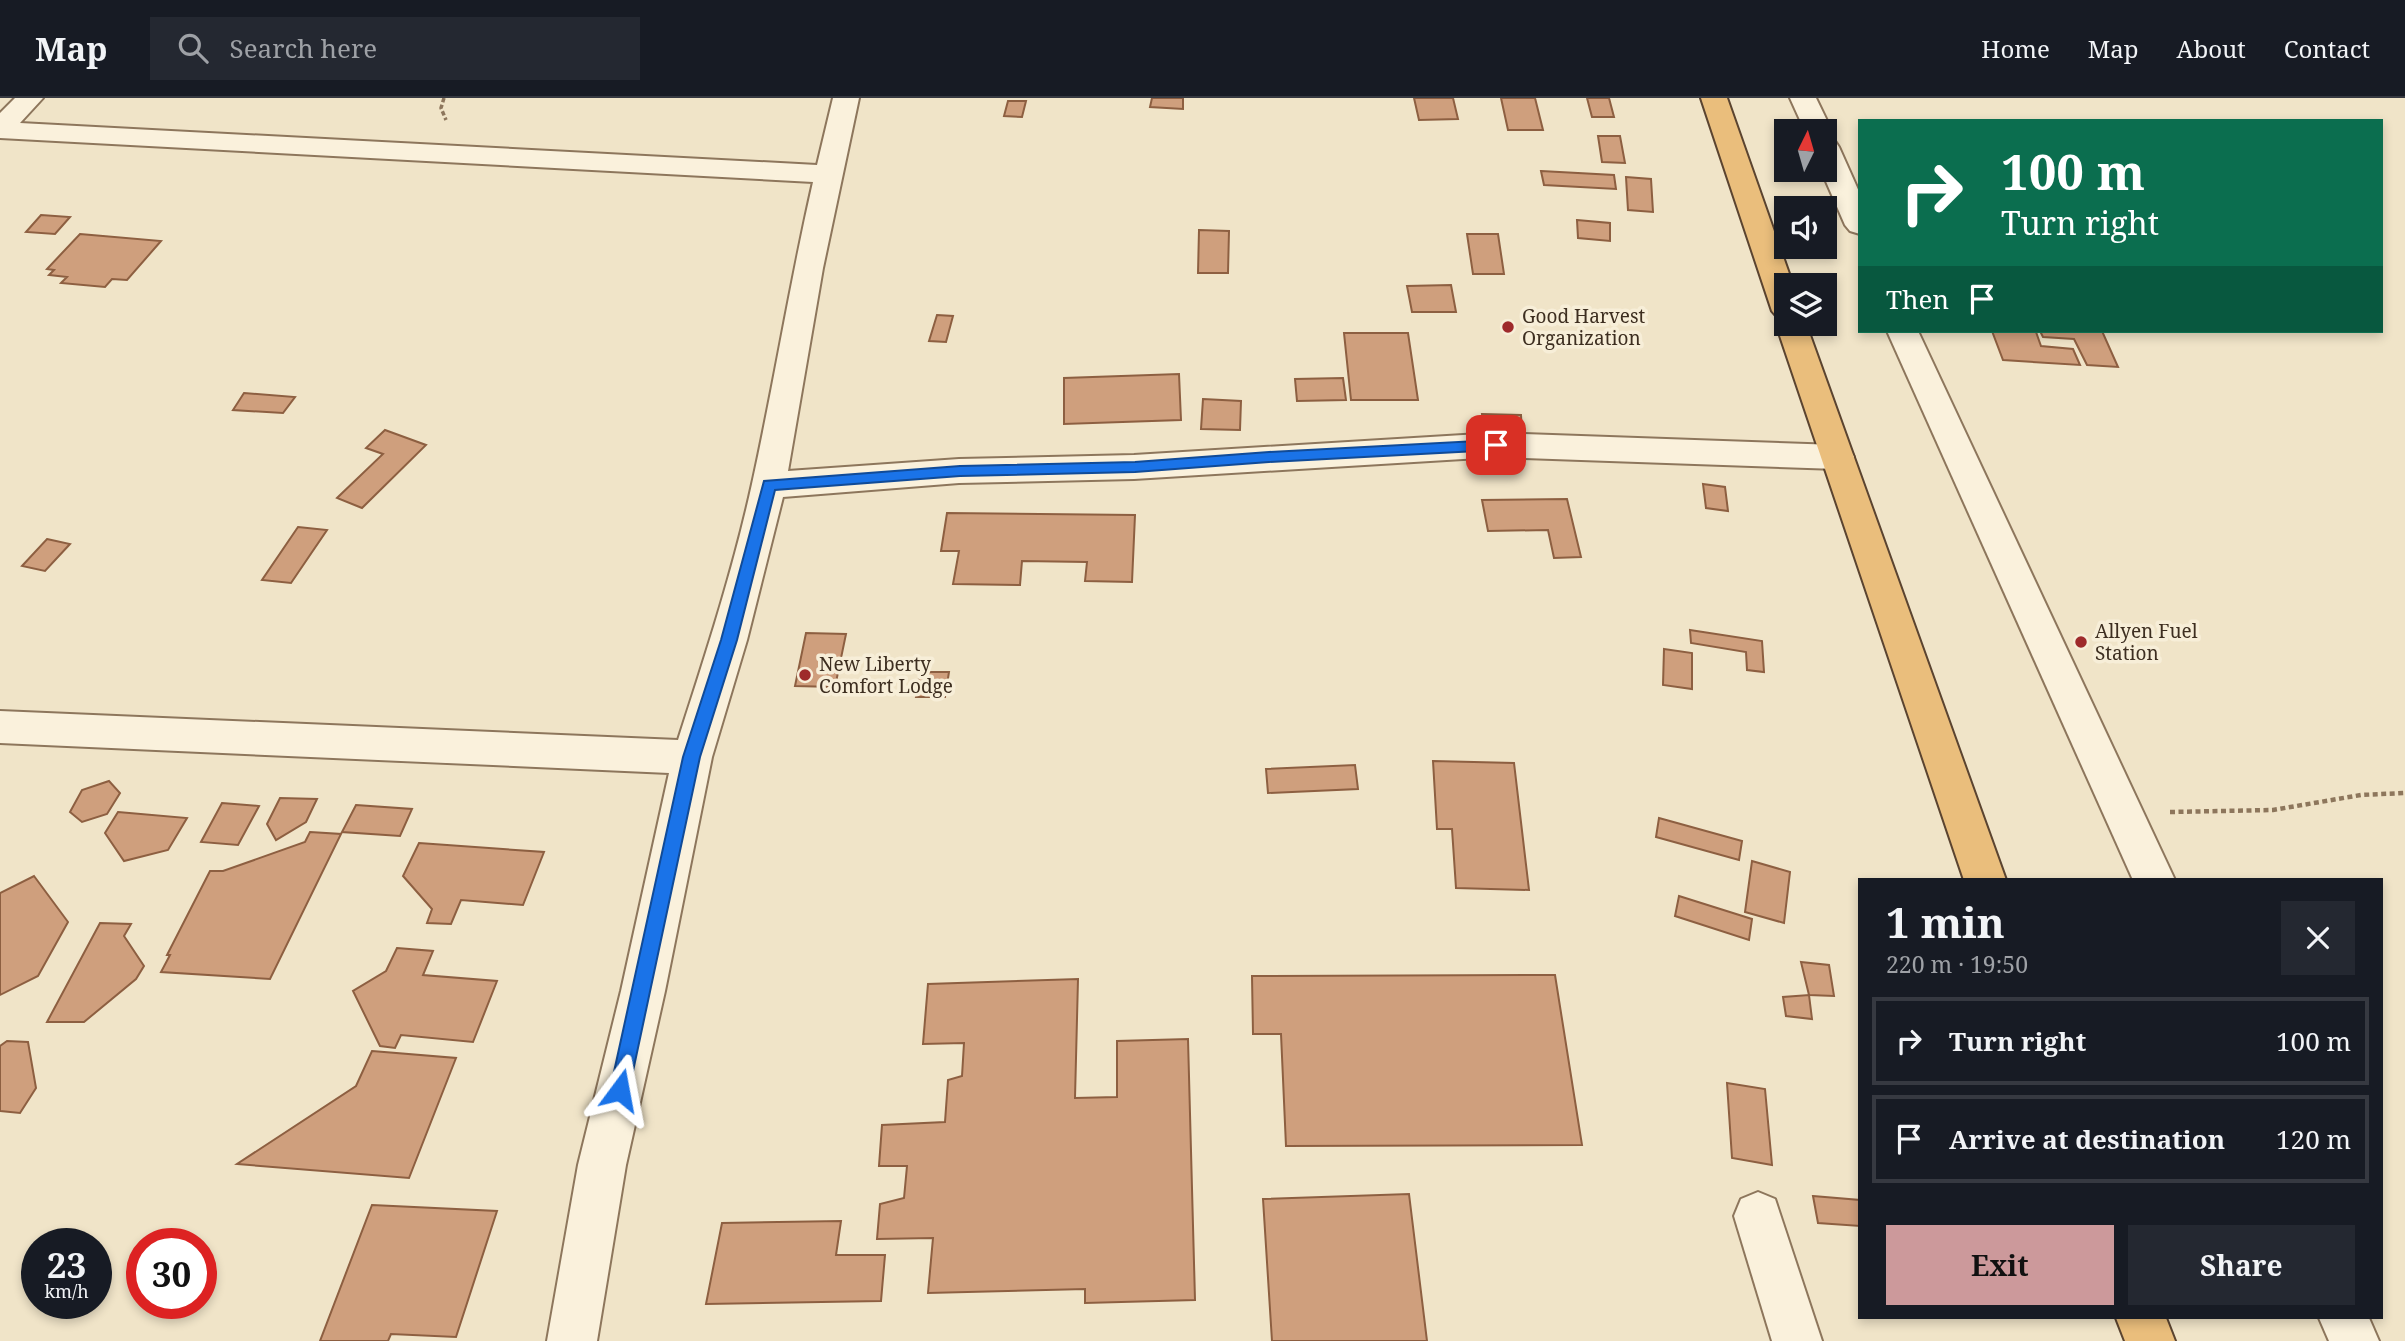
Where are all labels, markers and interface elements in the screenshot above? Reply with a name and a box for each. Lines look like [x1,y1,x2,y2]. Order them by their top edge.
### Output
search box [150,17,640,80]
text: Map [35,26,108,71]
icon: search [174,29,212,67]
text: Search here [230,30,377,66]
text: Home [1981,32,2050,65]
text: Map [2088,32,2139,65]
text: About [2177,32,2246,65]
text: Contact [2284,32,2370,65]
north arrow [1774,119,1838,182]
map controls [1774,119,1837,336]
text: 100 m [2001,138,2145,204]
icon: right [1886,147,1977,238]
button: sound [1774,196,1837,259]
text: Turn right [2001,201,2159,244]
button: layers [1774,273,1837,336]
icon: arrive [1963,280,2001,318]
text: Then [1886,281,1949,317]
place label: Good Harvest Organization [1522,303,1646,351]
marker: Good Harvest Organization [1500,319,1516,335]
pin [1466,415,1526,475]
icon: arrive [1477,426,1515,464]
place label: Allyen Fuel Station [2095,618,2198,666]
marker: Allyen Fuel Station [2073,634,2089,650]
place label: New Liberty Comfort Lodge [819,651,953,699]
marker: New Liberty Comfort Lodge [797,667,813,683]
text: 1 min [1886,893,2005,950]
button: close [2281,901,2355,975]
text: 220 m · 19:50 [1886,948,2028,980]
icon: right [1890,1022,1928,1060]
text: Turn right [1949,1023,2086,1059]
text: 100 m [2276,1023,2351,1059]
position arrow [583,1053,657,1127]
icon: arrive [1890,1120,1928,1158]
text: Arrive at destination [1949,1121,2225,1157]
text: 120 m [2276,1121,2351,1157]
button: Exit [1886,1225,2114,1305]
button: Share [2128,1225,2355,1305]
speed limit sign: 30 [126,1228,217,1319]
text: 23 [47,1241,86,1288]
text: km/h [44,1279,89,1303]

